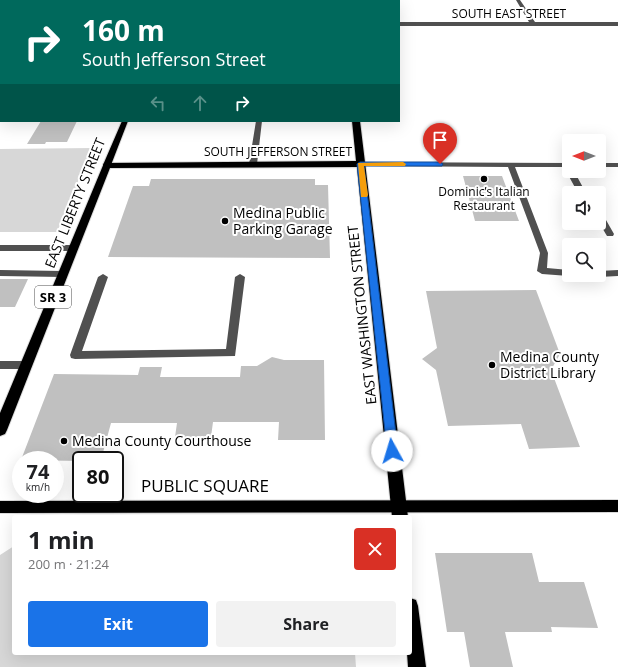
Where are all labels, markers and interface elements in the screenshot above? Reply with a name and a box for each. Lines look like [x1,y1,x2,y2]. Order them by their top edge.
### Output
street label: SOUTH EAST STREET [452,5,567,22]
text: 160 m [82,11,165,49]
icon: right [16,16,68,68]
text: South Jefferson Street [82,47,266,71]
icon: left [147,92,169,114]
icon: ahead [189,92,211,114]
icon: right [231,92,253,114]
pin [423,123,457,164]
icon: arrive [429,129,451,151]
north arrow [562,134,606,178]
map controls [562,134,606,282]
street label: EAST LIBERTY STREET [40,135,109,271]
street label: SOUTH JEFFERSON STREET [204,143,352,160]
marker: Dominic’s Italian Restaurant [479,174,489,184]
place label: Dominic’s Italian Restaurant [438,183,530,214]
button: sound [562,186,606,230]
place label: Medina Public Parking Garage [233,203,333,238]
marker: Medina Public Parking Garage [220,216,230,226]
street label: EAST WASHINGTON STREET [343,224,380,406]
button: search [562,238,606,282]
road number: SR 3 [35,286,71,308]
place label: Medina County District Library [500,347,600,382]
marker: Medina County District Library [487,360,497,370]
position arrow [371,430,413,472]
place label: Medina County Courthouse [72,431,251,450]
marker: Medina County Courthouse [59,436,69,446]
speed limit sign: 80 [72,451,124,503]
text: 74 [27,458,49,485]
street label: PUBLIC SQUARE [141,474,269,497]
text: km/h [26,480,50,494]
text: 1 min [28,523,95,556]
button: close [354,528,396,570]
text: 200 m · 21:24 [28,555,109,573]
button: Exit [28,601,208,647]
button: Share [216,601,396,647]

